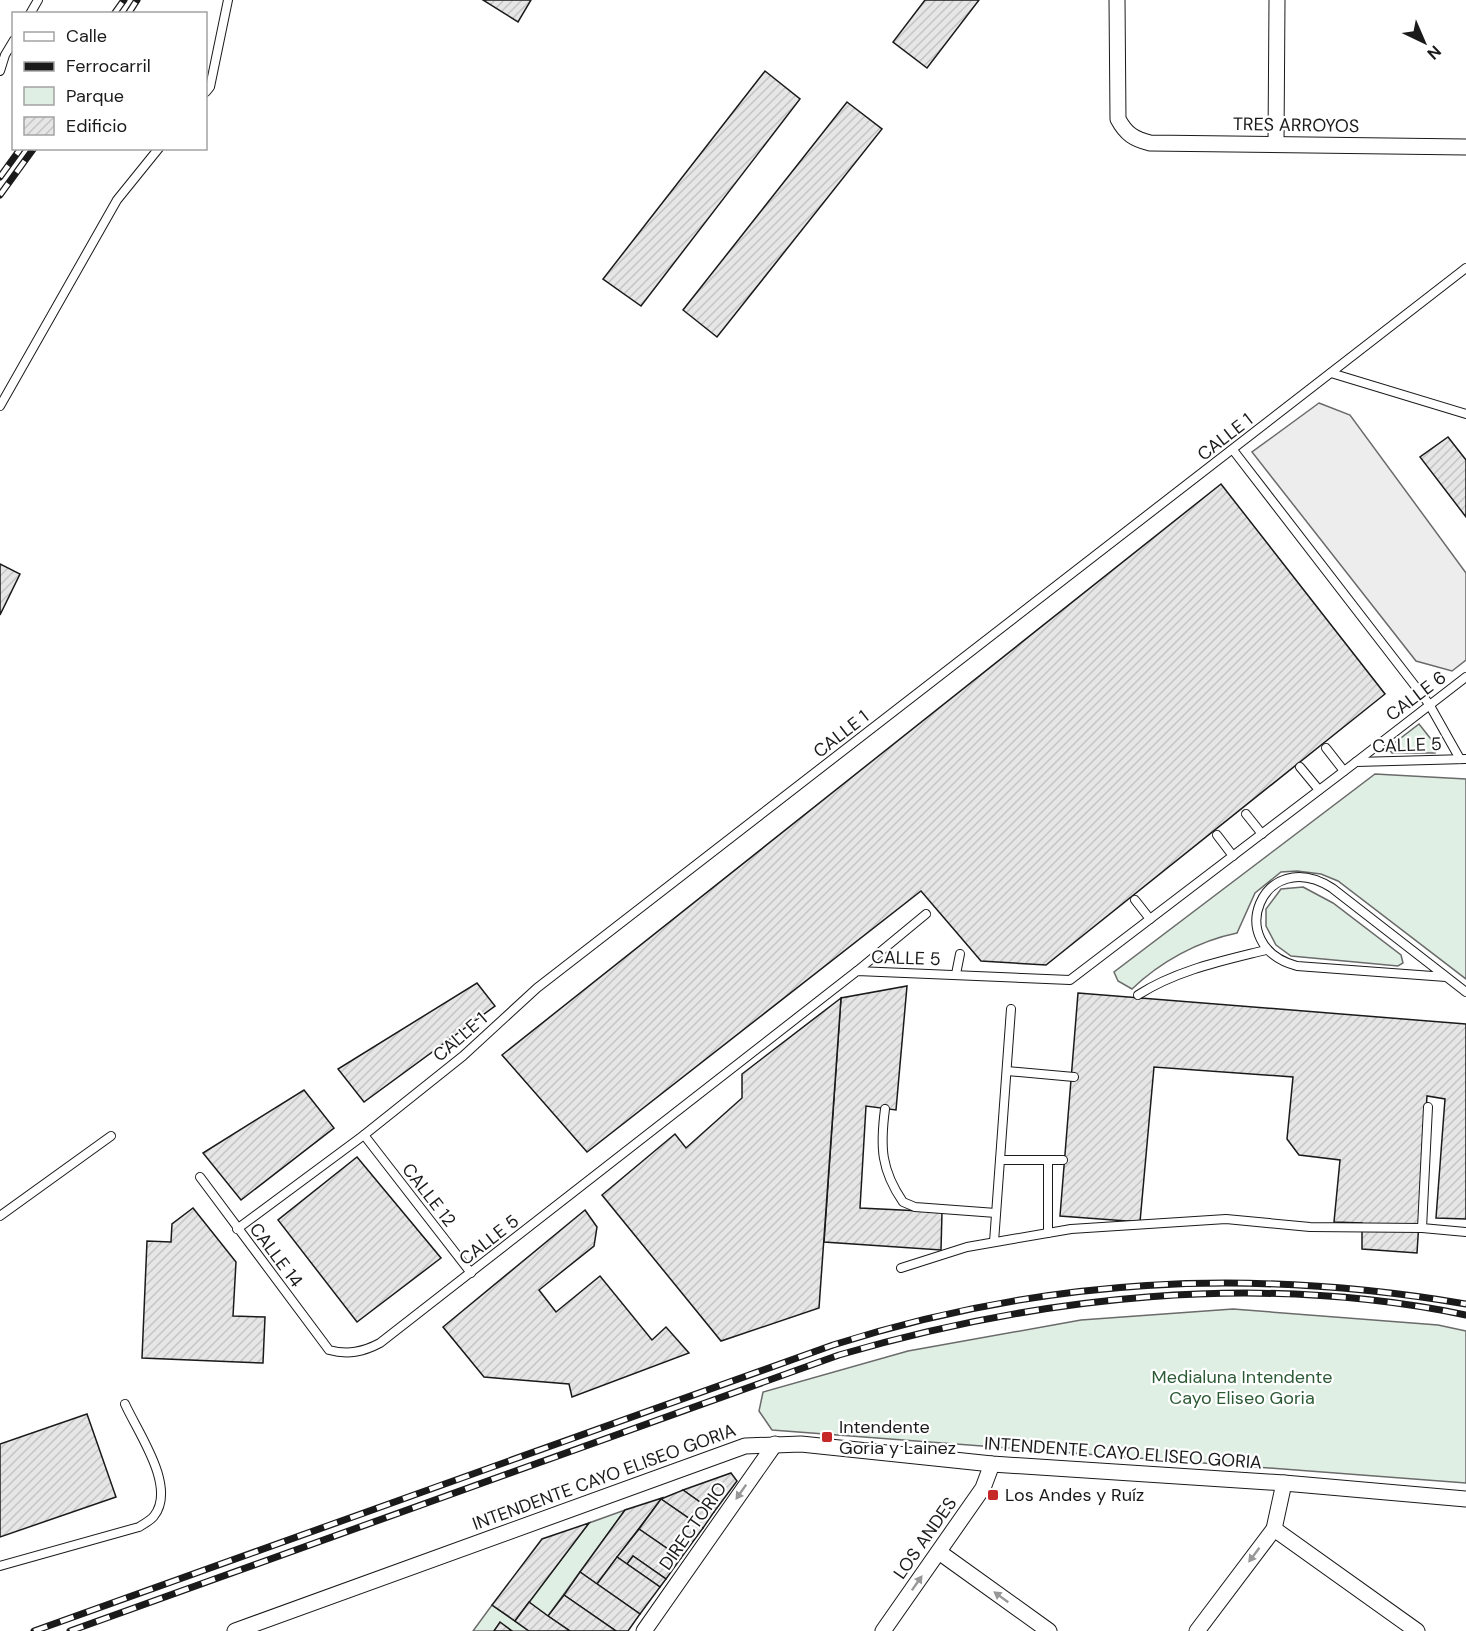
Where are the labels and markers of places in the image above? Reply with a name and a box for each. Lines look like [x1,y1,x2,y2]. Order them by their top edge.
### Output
place label: Intendente Goria y Lainez [839,1415,956,1460]
marker: Intendente Goria y Lainez [820,1430,834,1444]
place label: Los Andes y Ruíz [1005,1483,1144,1507]
marker: Los Andes y Ruíz [986,1488,1000,1502]

